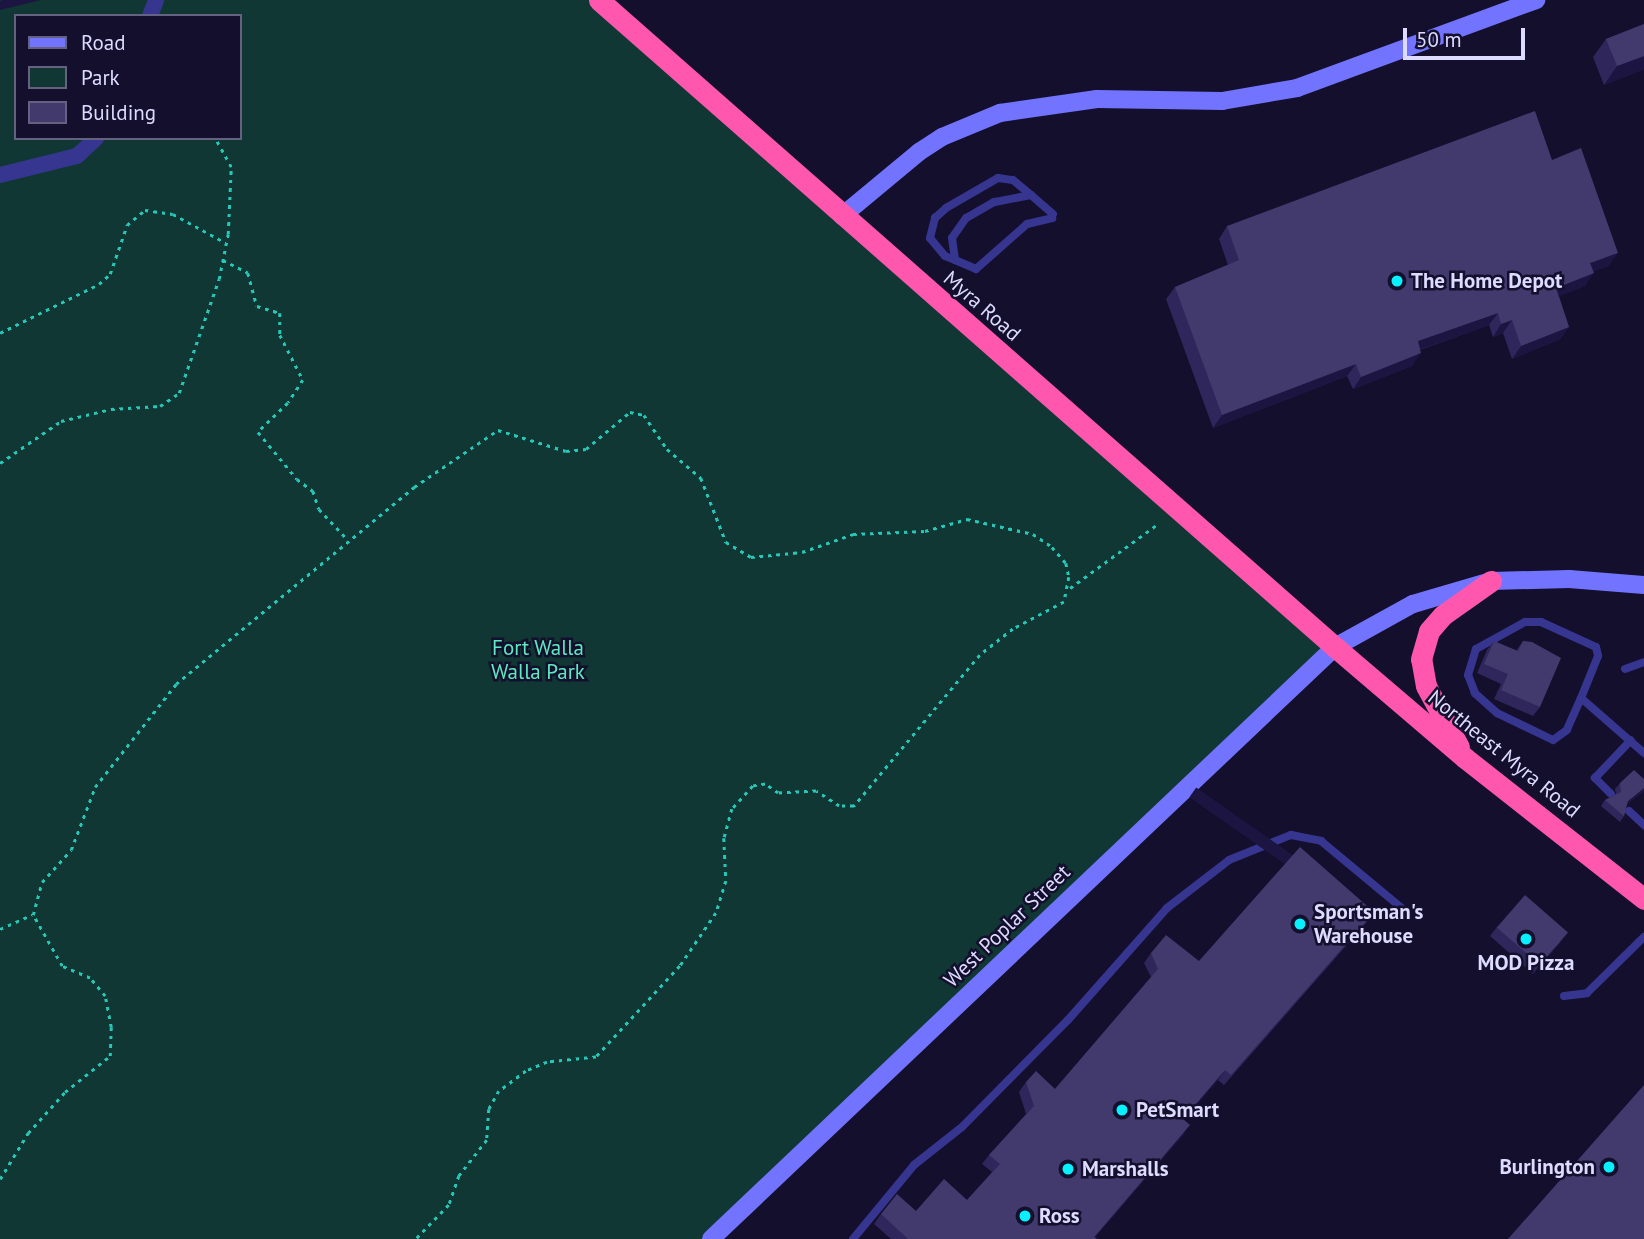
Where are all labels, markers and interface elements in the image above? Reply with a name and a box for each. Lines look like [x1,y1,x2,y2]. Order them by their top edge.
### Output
legend [14,14,242,140]
scale bar [1406,14,1528,58]
text: 50 m [1416,26,1462,53]
text: Road [81,29,125,56]
text: Park [81,64,120,91]
text: Building [81,99,156,126]
street label: Myra Road [938,266,1026,346]
place label: The Home Depot [1411,268,1562,294]
marker: The Home Depot [1389,273,1405,289]
park label: Fort Walla Walla Park [491,635,585,685]
street label: Northeast Myra Road [1423,685,1585,823]
street label: West Poplar Street [939,860,1075,992]
place label: Sportsman's Warehouse [1314,899,1423,949]
marker: Sportsman's Warehouse [1292,916,1308,932]
marker: MOD Pizza [1518,931,1534,947]
place label: MOD Pizza [1477,950,1575,976]
place label: PetSmart [1136,1097,1219,1123]
marker: PetSmart [1114,1102,1130,1118]
place label: Burlington [1499,1154,1595,1180]
place label: Marshalls [1082,1156,1169,1182]
marker: Burlington [1601,1159,1617,1175]
marker: Marshalls [1060,1161,1076,1177]
place label: Ross [1039,1203,1080,1229]
marker: Ross [1017,1208,1033,1224]

